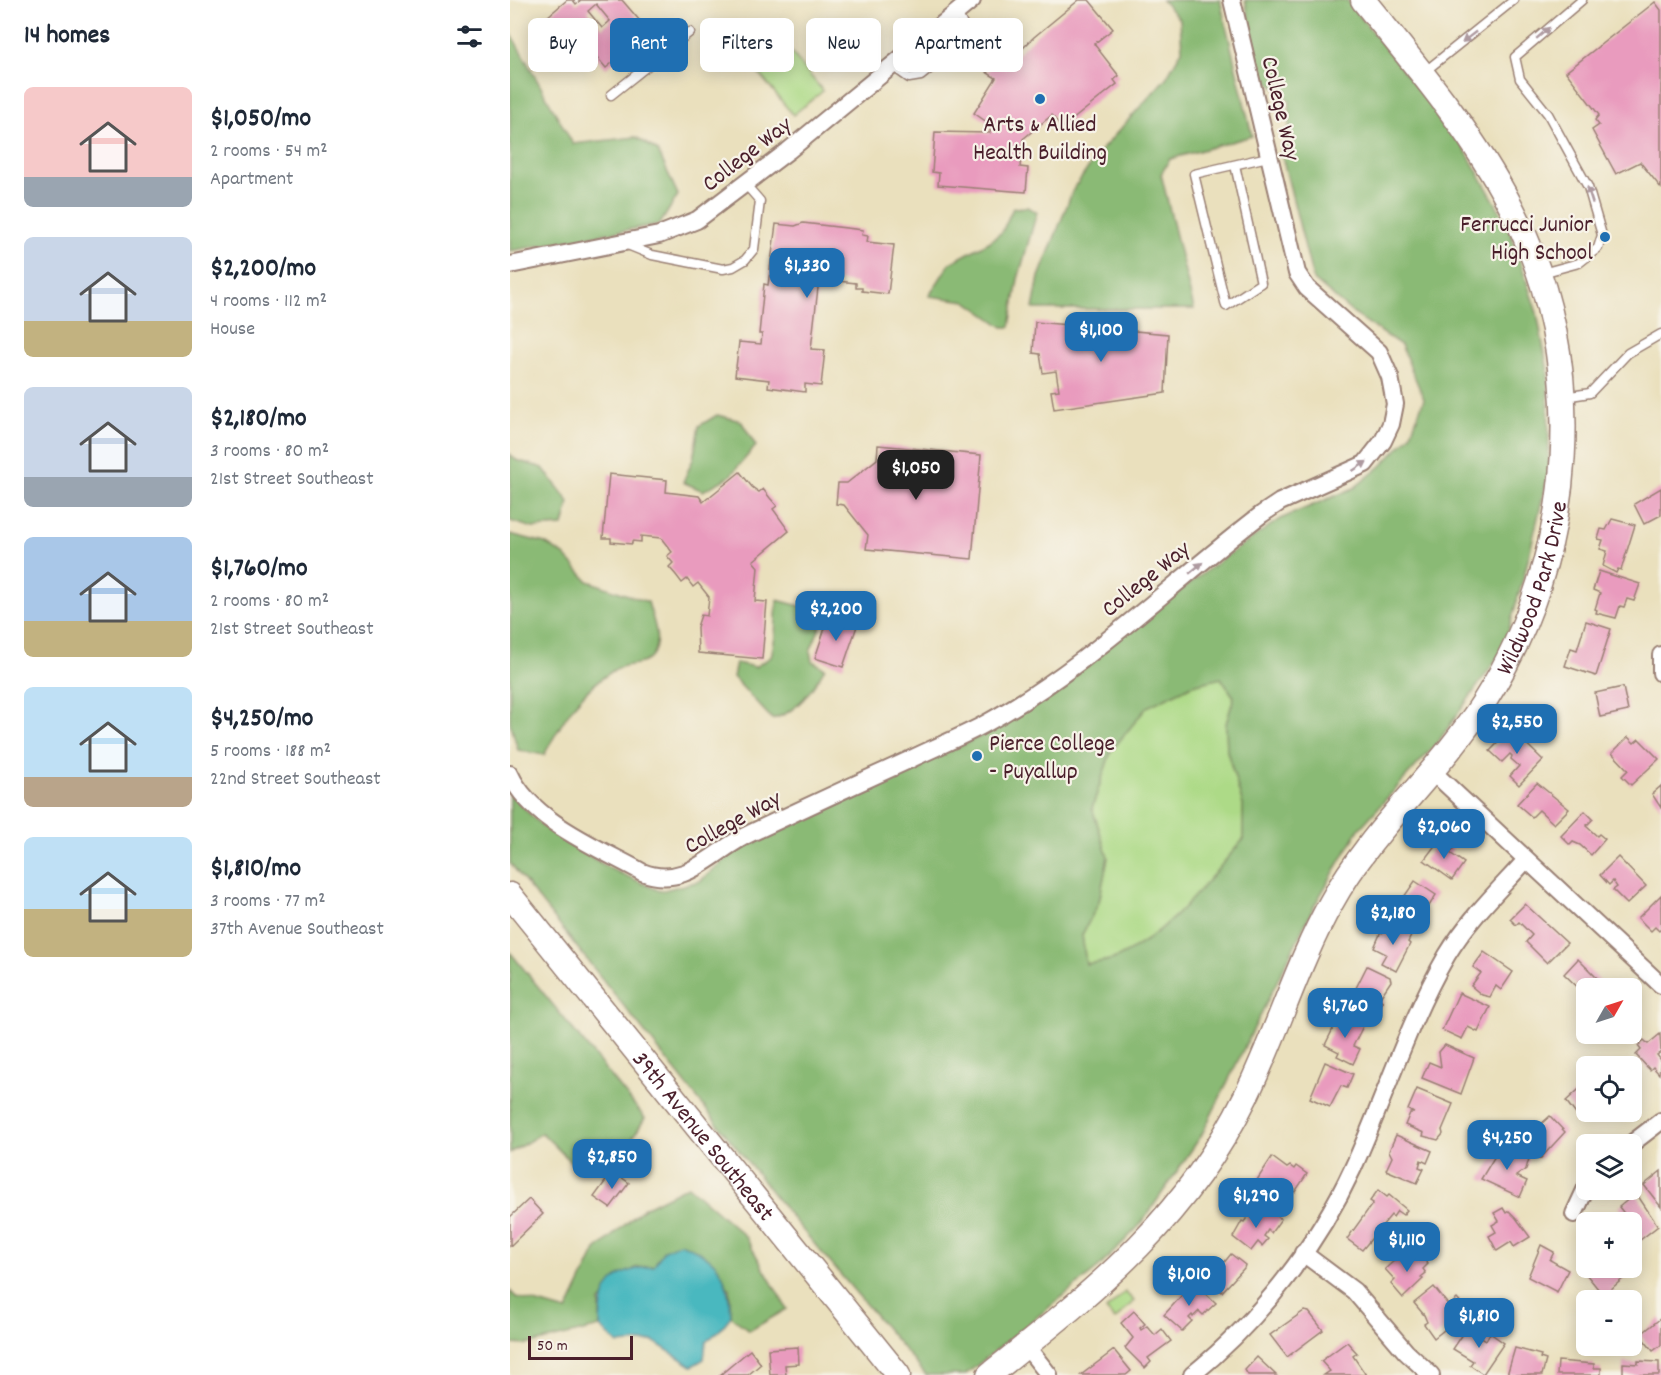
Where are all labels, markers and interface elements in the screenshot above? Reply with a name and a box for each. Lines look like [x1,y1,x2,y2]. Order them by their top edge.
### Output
text: 14 homes [24,18,110,55]
chip: Buy [528,18,598,72]
chip: Rent [610,18,688,72]
chip: Filters [700,18,794,72]
chip: New [806,18,881,72]
chip: Apartment [893,18,1023,72]
icon: filters [453,20,486,53]
one-way arrow [1535,27,1550,40]
one-way arrow [1461,30,1477,43]
street label: College Way [1251,53,1308,165]
marker: Arts & Allied Health Building [1033,92,1047,106]
text: $1,050/mo [210,101,311,138]
street label: College Way [696,109,801,201]
place label: Arts & Allied Health Building [973,109,1107,171]
icon: home [72,111,144,183]
text: 2 rooms · 54 m² [210,138,328,166]
text: Apartment [210,166,293,194]
one-way arrow [1584,186,1594,204]
place label: Ferrucci Junior High School [1460,209,1593,271]
marker: Ferrucci Junior High School [1598,230,1612,244]
pin: $1,330 [758,248,856,299]
text: $2,200/mo [210,251,316,288]
text: $1,330 [784,253,830,281]
icon: home [72,261,144,333]
text: 4 rooms · 112 m² [210,288,327,316]
pin: $1,100 [1052,312,1150,363]
text: House [210,316,255,344]
text: $1,100 [1079,317,1123,345]
text: $2,180/mo [210,401,307,438]
icon: home [72,411,144,483]
text: 3 rooms · 80 m² [210,438,329,466]
pin: $1,050 [867,450,965,501]
text: $1,050 [891,455,941,483]
one-way arrow [1351,461,1368,472]
text: 21st Street Southeast [210,466,374,494]
street label: Wildwood Park Drive [1489,499,1578,682]
street label: College Way [1095,533,1200,627]
text: $1,760/mo [210,551,308,588]
icon: home [72,561,144,633]
one-way arrow [1188,563,1203,575]
text: 2 rooms · 80 m² [210,588,329,616]
pin: $2,200 [787,591,885,642]
text: $2,200 [809,596,863,624]
text: 21st Street Southeast [210,616,374,644]
text: $4,250/mo [210,701,313,738]
pin: $2,550 [1468,704,1566,755]
text: $2,550 [1491,709,1543,737]
icon: home [72,711,144,783]
place label: Pierce College - Puyallup [989,728,1115,790]
text: 5 rooms · 188 m² [210,738,331,766]
marker: Pierce College - Puyallup [970,749,984,763]
text: 22nd Street Southeast [210,766,381,794]
street label: College Way [679,782,789,864]
pin: $2,060 [1395,809,1493,860]
text: $2,060 [1417,814,1471,842]
text: $1,810/mo [210,851,301,888]
icon: home [72,861,144,933]
text: 3 rooms · 77 m² [210,888,326,916]
pin: $2,180 [1344,895,1442,946]
text: $2,180 [1370,900,1416,928]
text: 37th Avenue Southeast [210,916,384,944]
north arrow [1576,978,1642,1044]
map controls [1576,978,1642,1356]
pin: $1,760 [1296,988,1394,1039]
text: $1,760 [1322,993,1368,1021]
street label: 39th Avenue Southeast [623,1045,781,1230]
button: locate [1576,1056,1642,1122]
pin: $4,250 [1458,1120,1556,1171]
text: $4,250 [1481,1125,1533,1153]
button: layers [1576,1134,1642,1200]
pin: $2,850 [563,1139,661,1190]
text: $2,850 [587,1144,637,1172]
pin: $1,290 [1207,1178,1305,1229]
text: $1,290 [1232,1183,1280,1211]
button: + [1576,1212,1642,1278]
pin: $1,110 [1358,1222,1456,1273]
text: $1,110 [1388,1227,1426,1255]
pin: $1,010 [1140,1256,1238,1307]
text: $1,010 [1167,1261,1211,1289]
button: − [1576,1290,1642,1356]
pin: $1,810 [1430,1298,1528,1349]
text: $1,810 [1458,1303,1500,1331]
scale bar [528,1333,633,1360]
text: 50 m [537,1335,568,1358]

